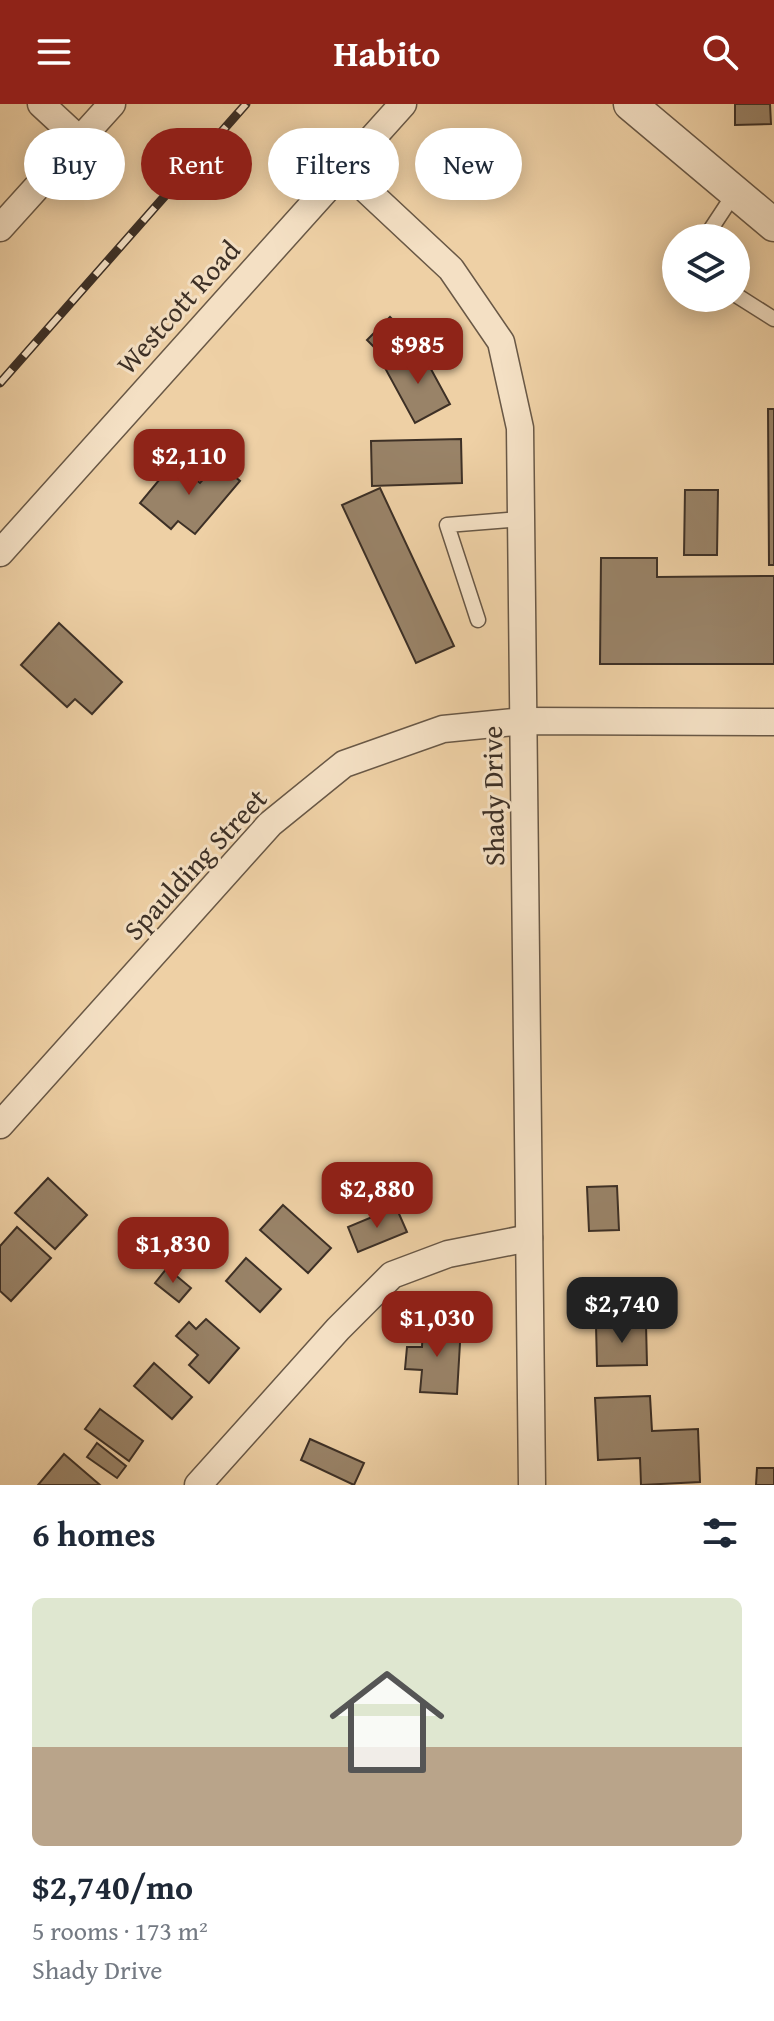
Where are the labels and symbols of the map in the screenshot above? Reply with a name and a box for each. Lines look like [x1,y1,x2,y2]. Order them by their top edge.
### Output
street label: Westcott Road [106,230,249,383]
pin: $985 [371,318,465,386]
pin: $2,110 [124,429,254,497]
street label: Shady Drive [471,725,514,867]
street label: Spaulding Street [113,778,276,949]
pin: $2,880 [312,1162,442,1230]
pin: $1,830 [108,1217,238,1285]
pin: $2,740 [557,1277,687,1345]
pin: $1,030 [372,1291,502,1359]

